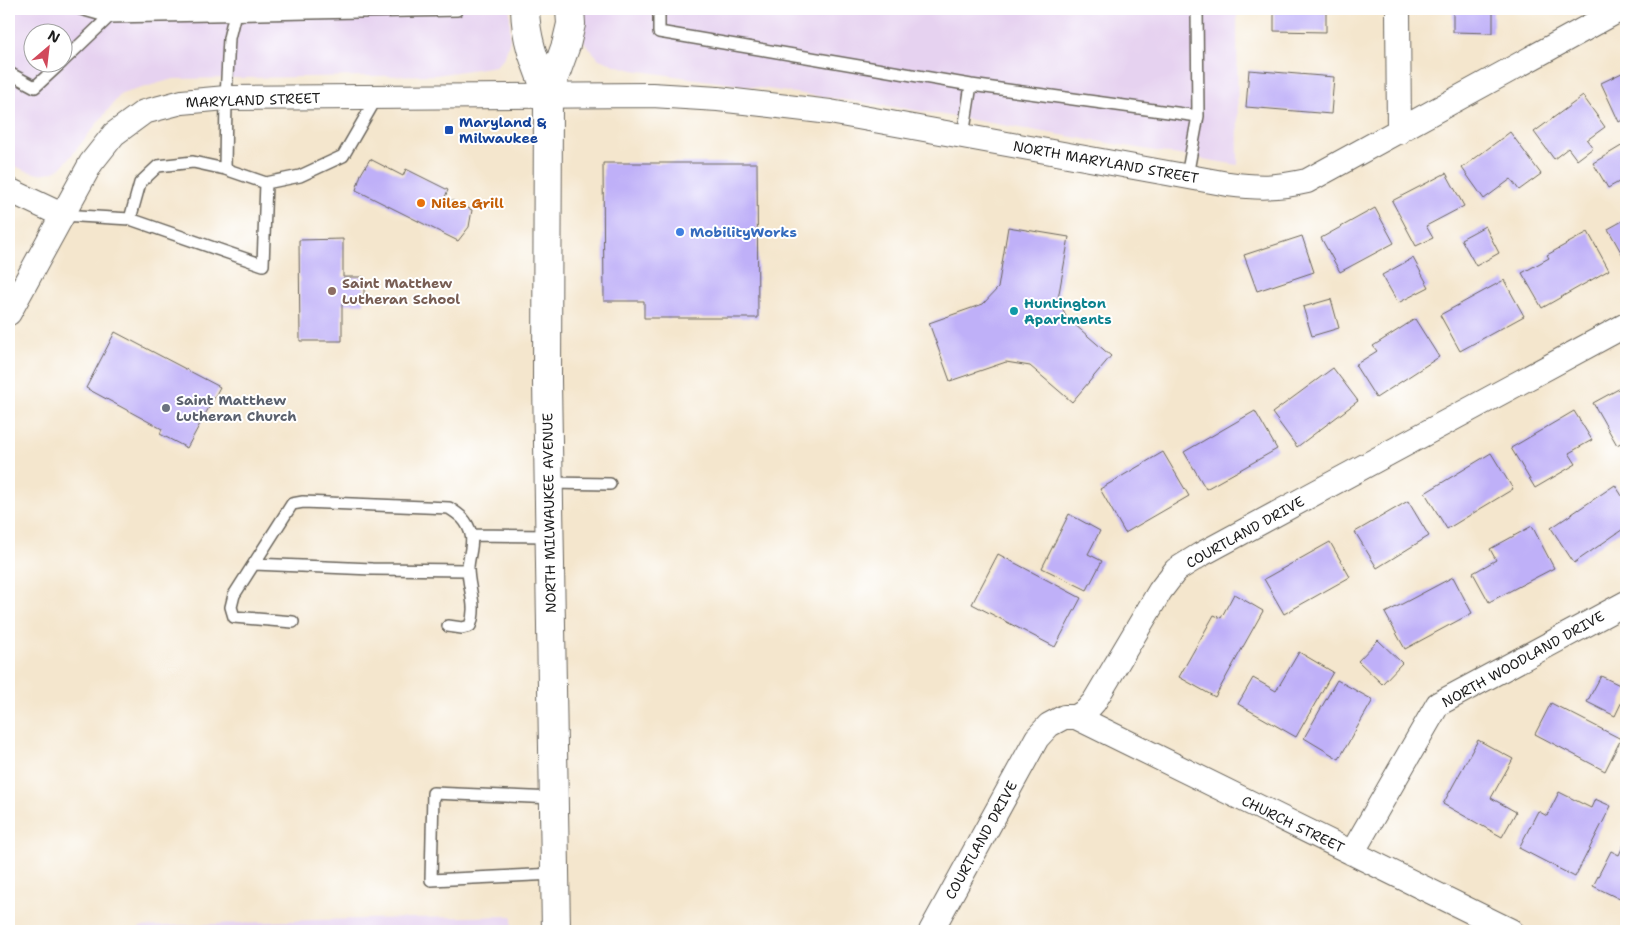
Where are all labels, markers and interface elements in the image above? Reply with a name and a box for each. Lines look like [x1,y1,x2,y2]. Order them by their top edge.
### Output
north arrow [22,22,72,72]
text: N [45,26,63,47]
street label: MARYLAND STREET [185,89,321,111]
place label: Maryland & Milwaukee [459,113,547,147]
marker: Maryland & Milwaukee [443,124,455,136]
street label: NORTH MARYLAND STREET [1012,137,1201,187]
place label: Niles Grill [431,194,504,212]
marker: Niles Grill [415,197,427,209]
place label: MobilityWorks [690,223,797,241]
marker: MobilityWorks [674,226,686,238]
place label: Saint Matthew Lutheran School [342,274,460,308]
marker: Saint Matthew Lutheran School [326,285,338,297]
place label: Huntington Apartments [1024,294,1112,328]
marker: Huntington Apartments [1008,305,1020,317]
place label: Saint Matthew Lutheran Church [176,391,297,425]
marker: Saint Matthew Lutheran Church [160,402,172,414]
street label: NORTH MILWAUKEE AVENUE [538,413,560,613]
street label: COURTLAND DRIVE [1183,492,1308,572]
street label: NORTH WOODLAND DRIVE [1439,607,1608,711]
street label: COURTLAND DRIVE [941,777,1021,902]
street label: CHURCH STREET [1239,791,1348,857]

